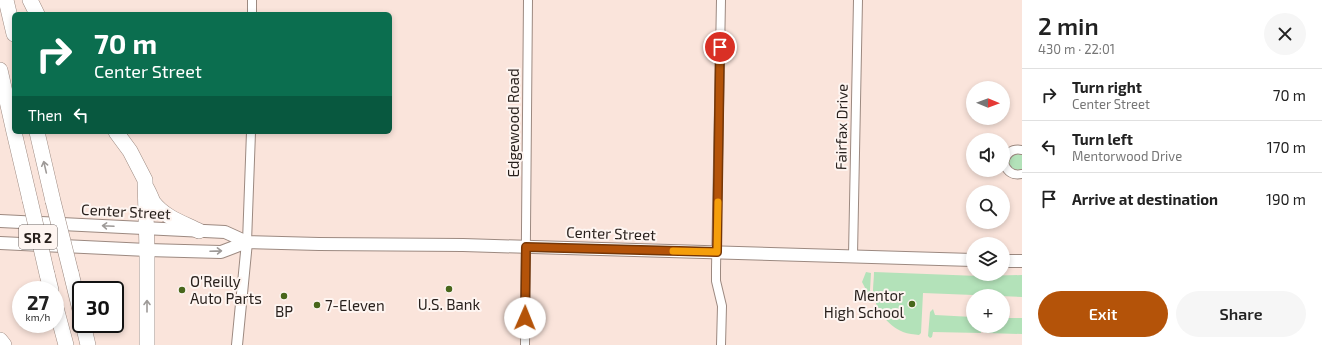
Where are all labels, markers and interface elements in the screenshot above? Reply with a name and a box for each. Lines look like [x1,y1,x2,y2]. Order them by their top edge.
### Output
text: 2 min [1038,11,1099,40]
button: close [1264,13,1306,55]
text: 70 m [94,26,157,60]
icon: right [28,28,80,80]
pin [703,30,737,64]
icon: arrive [709,36,731,58]
text: 430 m · 22:01 [1038,41,1115,57]
text: Center Street [94,60,202,82]
street label: Edgewood Road [504,68,522,178]
text: Turn right [1072,78,1142,96]
north arrow [966,81,1010,125]
map controls [966,81,1010,333]
street label: Fairfax Drive [831,84,851,170]
icon: right [1038,84,1060,106]
text: 70 m [1273,86,1306,104]
text: Center Street [1072,96,1150,112]
icon: left [70,104,92,126]
text: Then [28,106,62,124]
text: Turn left [1072,130,1133,148]
button: sound [966,133,1010,177]
icon: left [1038,136,1060,158]
text: 170 m [1267,138,1306,156]
text: Mentorwood Drive [1072,148,1182,164]
one-way arrow [41,160,49,173]
button: search [966,185,1010,229]
icon: arrive [1038,188,1060,210]
text: Arrive at destination [1072,190,1218,208]
text: 190 m [1266,190,1306,208]
street label: Center Street [81,200,172,222]
street label: Center Street [566,222,656,244]
one-way arrow [102,223,115,230]
road number: SR 2 [19,225,57,249]
button: layers [966,237,1010,281]
one-way arrow [209,247,222,255]
place label: O'Reilly Auto Parts [190,272,262,307]
speed limit sign: 30 [72,281,124,333]
marker: U.S. Bank [444,284,454,294]
marker: O'Reilly Auto Parts [177,285,187,295]
place label: Mentor High School [824,286,905,321]
button: + [966,289,1010,333]
text: 27 [27,290,49,314]
marker: BP [279,291,289,301]
button: Exit [1038,291,1168,337]
button: Share [1176,291,1306,337]
place label: U.S. Bank [418,295,481,313]
place label: 7-Eleven [325,296,385,314]
position arrow [504,297,546,339]
marker: Mentor High School [907,299,917,309]
one-way arrow [143,300,151,313]
marker: 7-Eleven [312,300,322,310]
place label: BP [275,302,293,320]
text: km/h [26,311,50,323]

